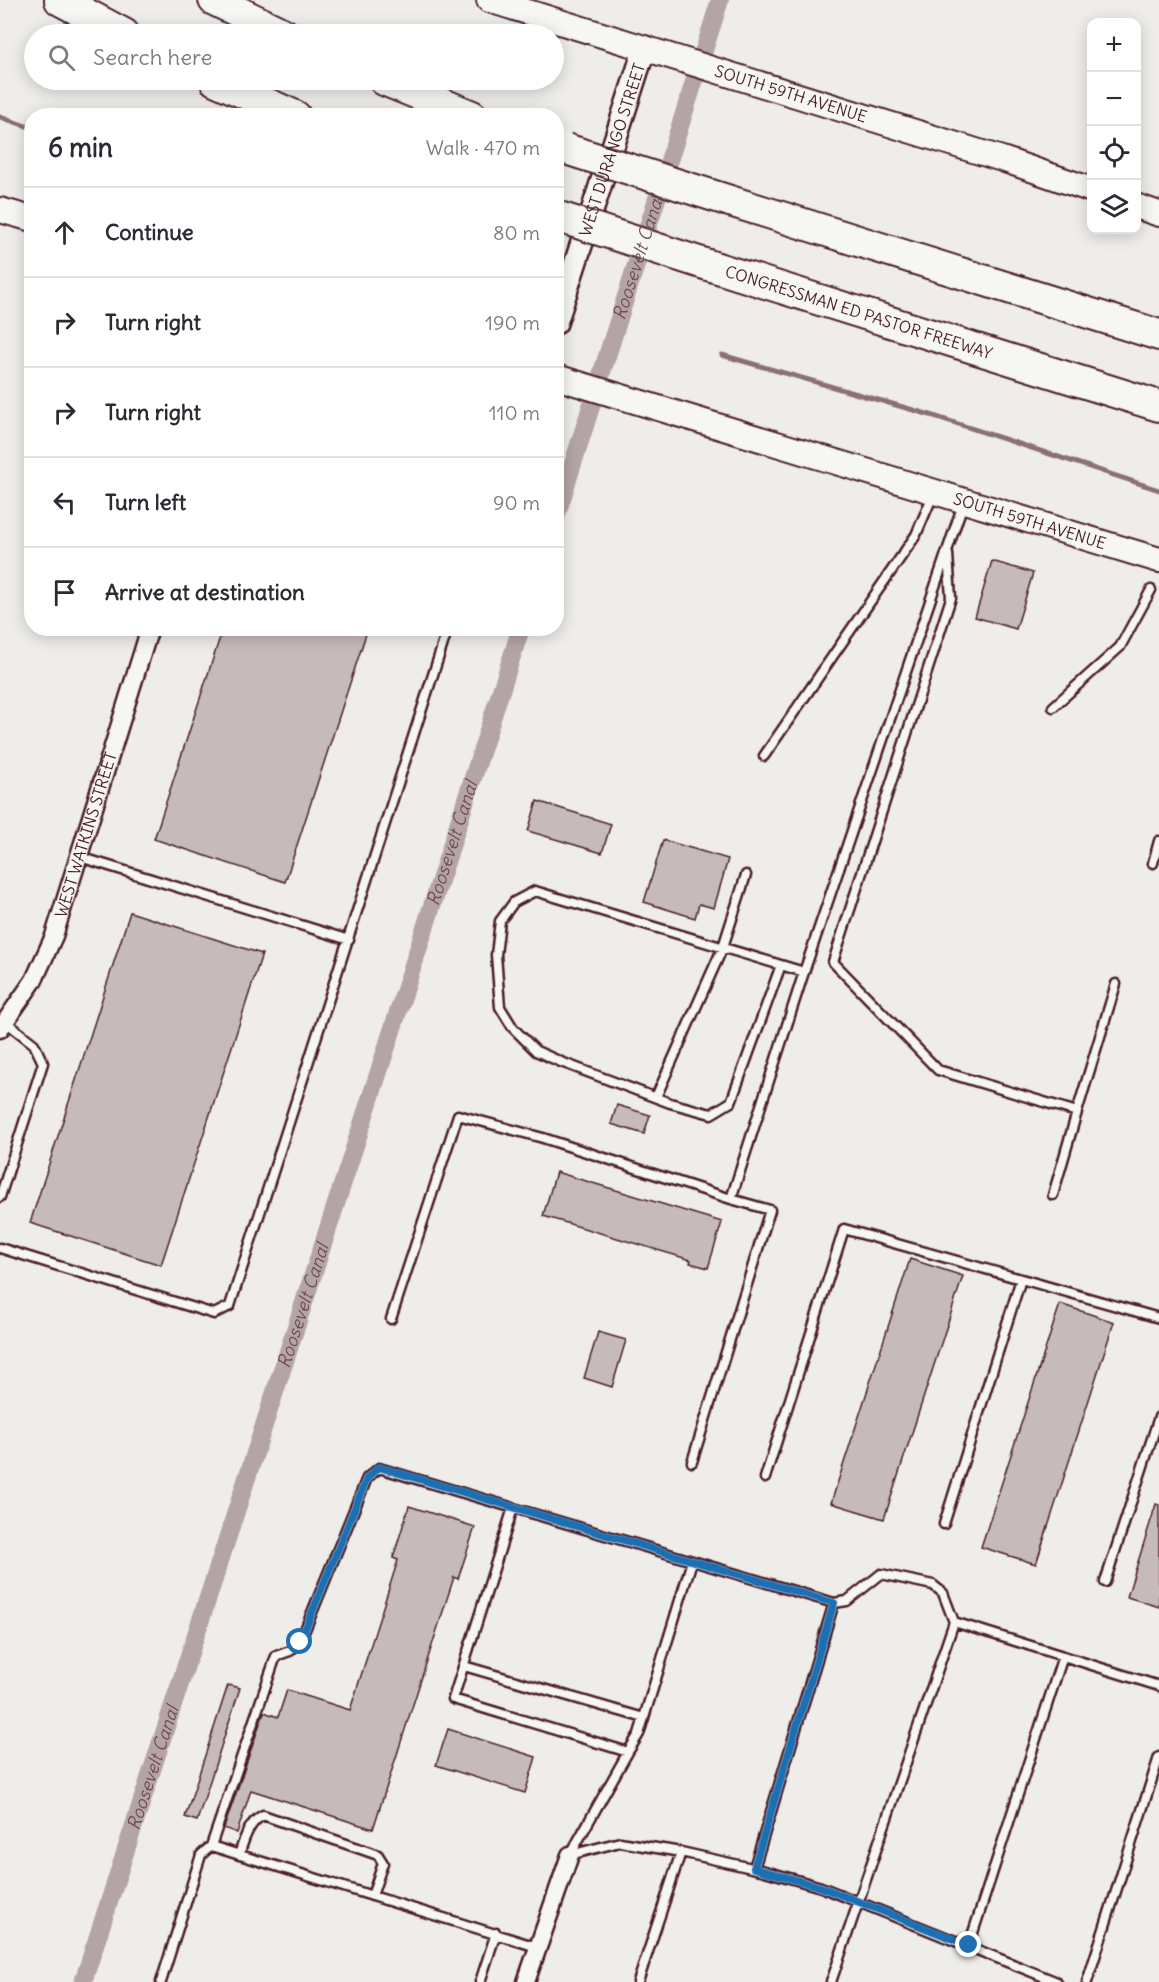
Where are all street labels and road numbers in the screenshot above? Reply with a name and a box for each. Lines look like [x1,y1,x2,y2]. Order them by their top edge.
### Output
street label: WEST DURANGO STREET [575,61,649,239]
street label: SOUTH 59TH AVENUE [712,61,869,127]
street label: CONGRESSMAN ED PASTOR FREEWAY [723,261,995,363]
street label: SOUTH 59TH AVENUE [951,488,1108,553]
street label: WEST WATKINS STREET [50,750,121,920]

